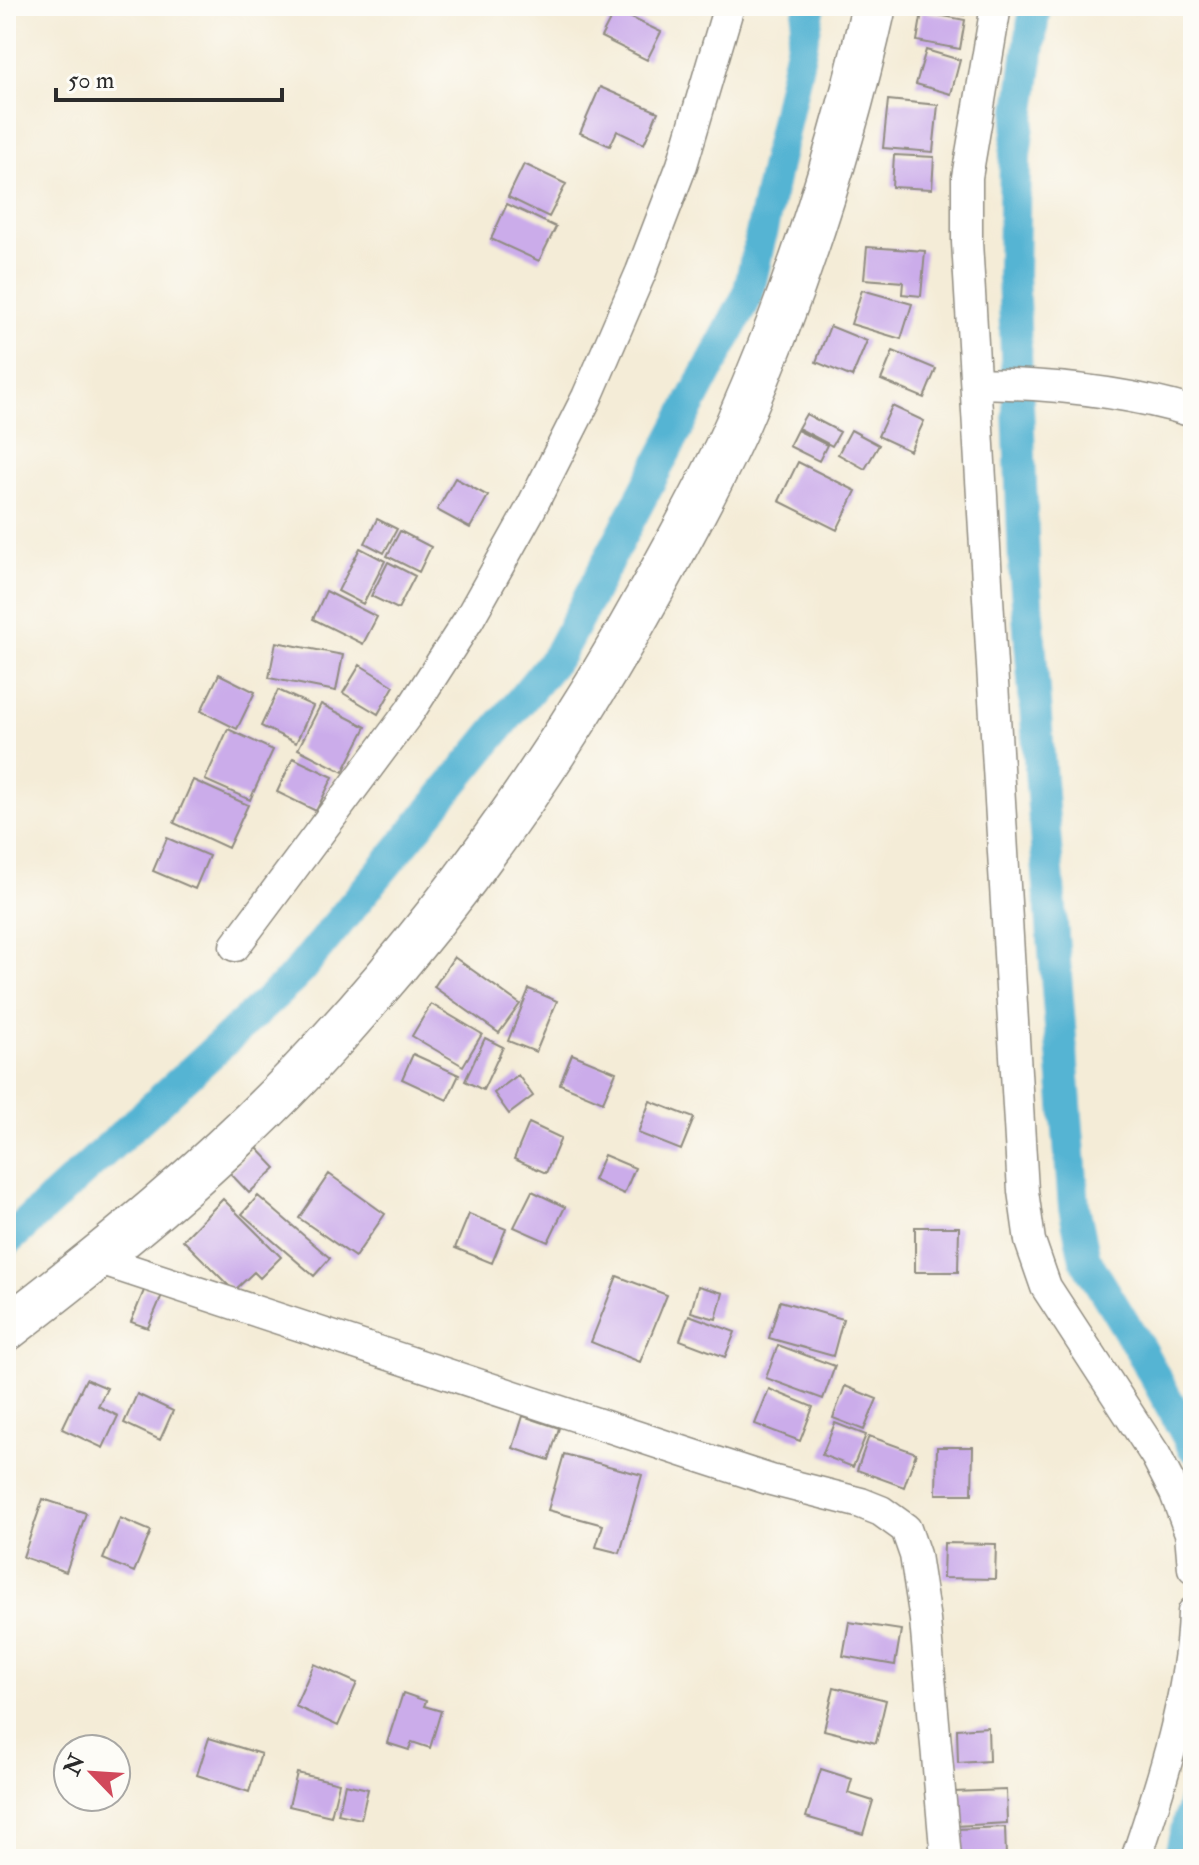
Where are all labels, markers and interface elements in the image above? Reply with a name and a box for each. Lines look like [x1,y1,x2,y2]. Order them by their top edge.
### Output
scale bar [56,52,282,102]
text: 50 m [68,65,115,96]
north arrow [52,1733,132,1813]
text: N [58,1750,92,1781]

